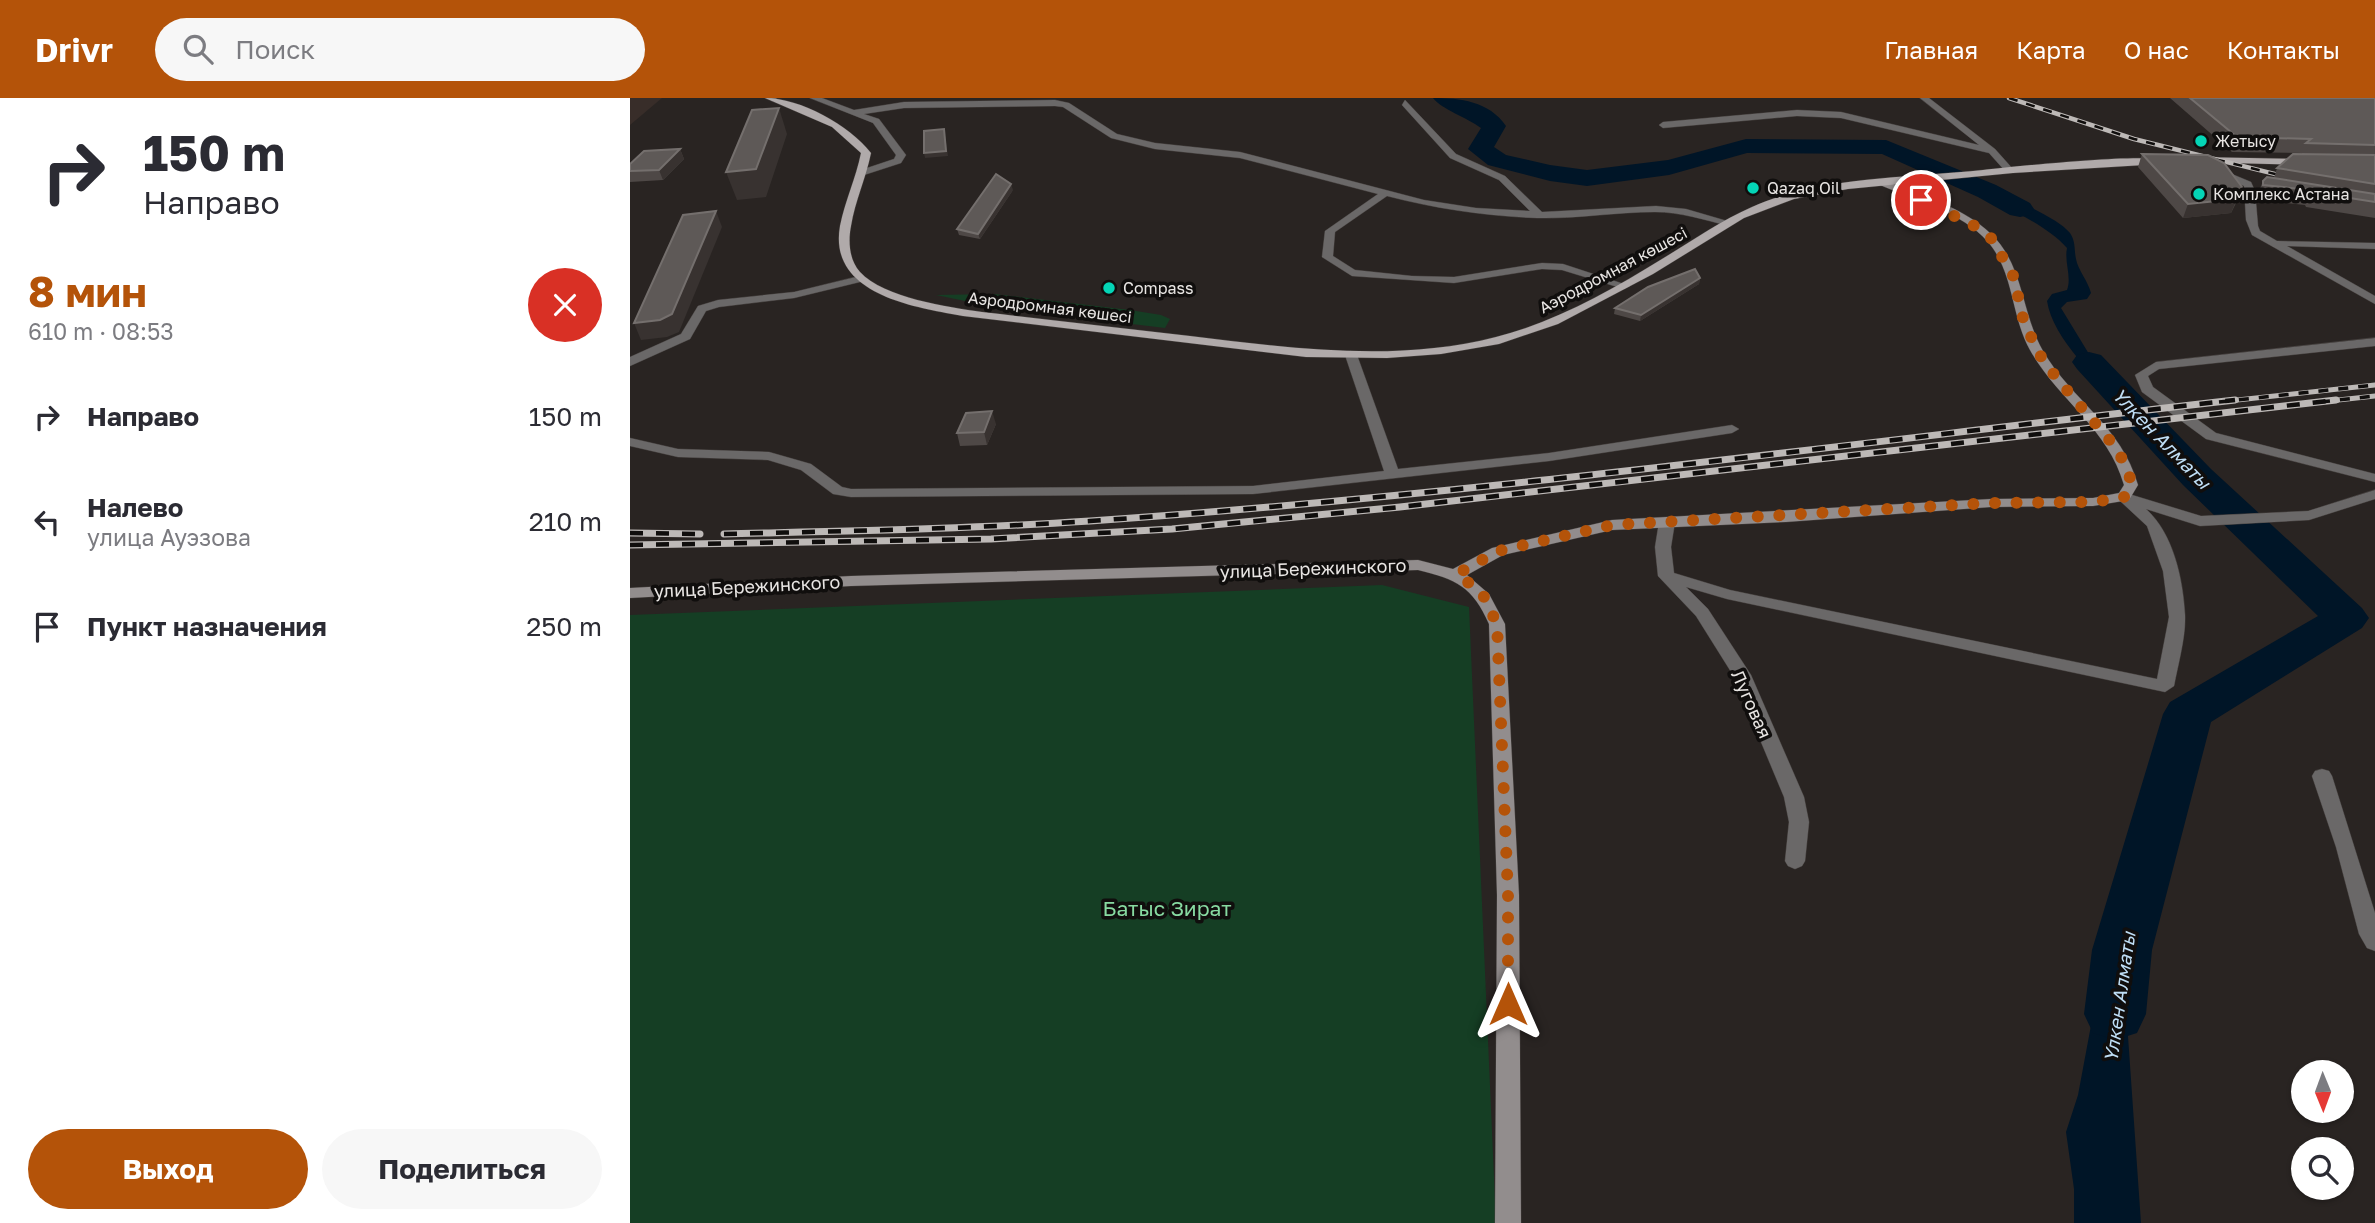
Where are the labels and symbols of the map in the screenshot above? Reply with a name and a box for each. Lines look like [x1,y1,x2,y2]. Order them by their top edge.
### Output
place label: Жетысу [2215,131,2276,151]
marker: Жетысу [2193,133,2209,149]
pin [1891,170,1951,230]
place label: Qazaq Oil [1767,178,1840,198]
marker: Qazaq Oil [1745,180,1761,196]
place label: Комплекс Астана [2213,184,2349,204]
marker: Комплекс Астана [2191,186,2207,202]
street label: Аэродромная көшесі [1536,222,1690,318]
place label: Compass [1123,278,1193,298]
marker: Compass [1101,280,1117,296]
street label: Аэродромная көшесі [967,287,1133,327]
water label: Үлкен Алматы [2108,383,2217,494]
street label: улица Бережинского [1219,554,1407,582]
street label: улица Бережинского [653,570,841,602]
street label: Луговая [1727,666,1777,742]
park label: Батыс Зират [1102,895,1232,921]
water label: Үлкен Алматы [2098,929,2140,1064]
position arrow [1471,967,1545,1041]
north arrow [2291,1060,2354,1124]

